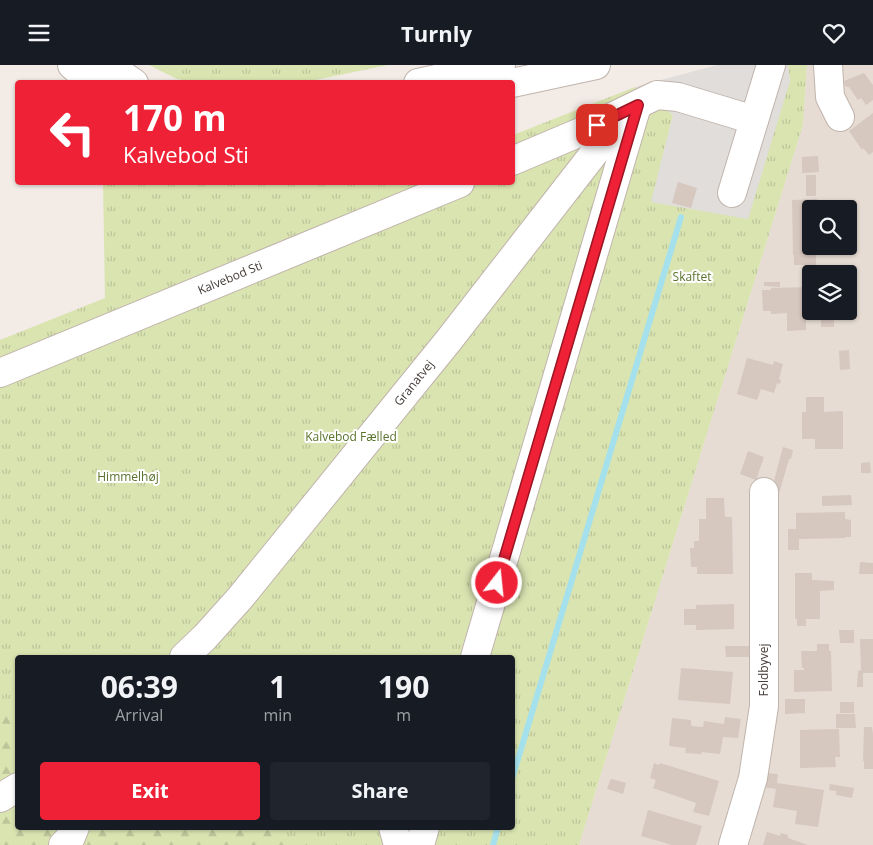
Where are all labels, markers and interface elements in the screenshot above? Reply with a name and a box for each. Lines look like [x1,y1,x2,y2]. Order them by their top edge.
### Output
text: Turnly [401,18,472,48]
icon: menu [25,19,53,47]
icon: heart [820,19,848,47]
text: 170 m [123,94,227,141]
icon: left [40,100,105,165]
pin [576,104,618,146]
icon: arrive [583,111,611,139]
text: Kalvebod Sti [123,139,249,169]
map controls [802,200,857,320]
button: search [802,200,857,255]
street label: Kalvebod Sti [195,257,265,298]
button: layers [802,265,857,320]
park label: Skaftet [673,268,711,285]
street label: Granatvej [390,356,437,409]
park label: Kalvebod Fælled [305,428,397,445]
park label: Himmelhøj [97,468,159,485]
position arrow [470,556,522,608]
street label: Foldbyvej [755,644,772,696]
text: 06:39 [101,666,178,707]
text: 1 [269,666,286,707]
text: 190 [378,666,429,707]
text: Arrival [115,704,163,726]
text: min [264,704,292,726]
text: m [396,704,411,726]
button: Exit [40,762,260,820]
button: Share [270,762,490,820]

